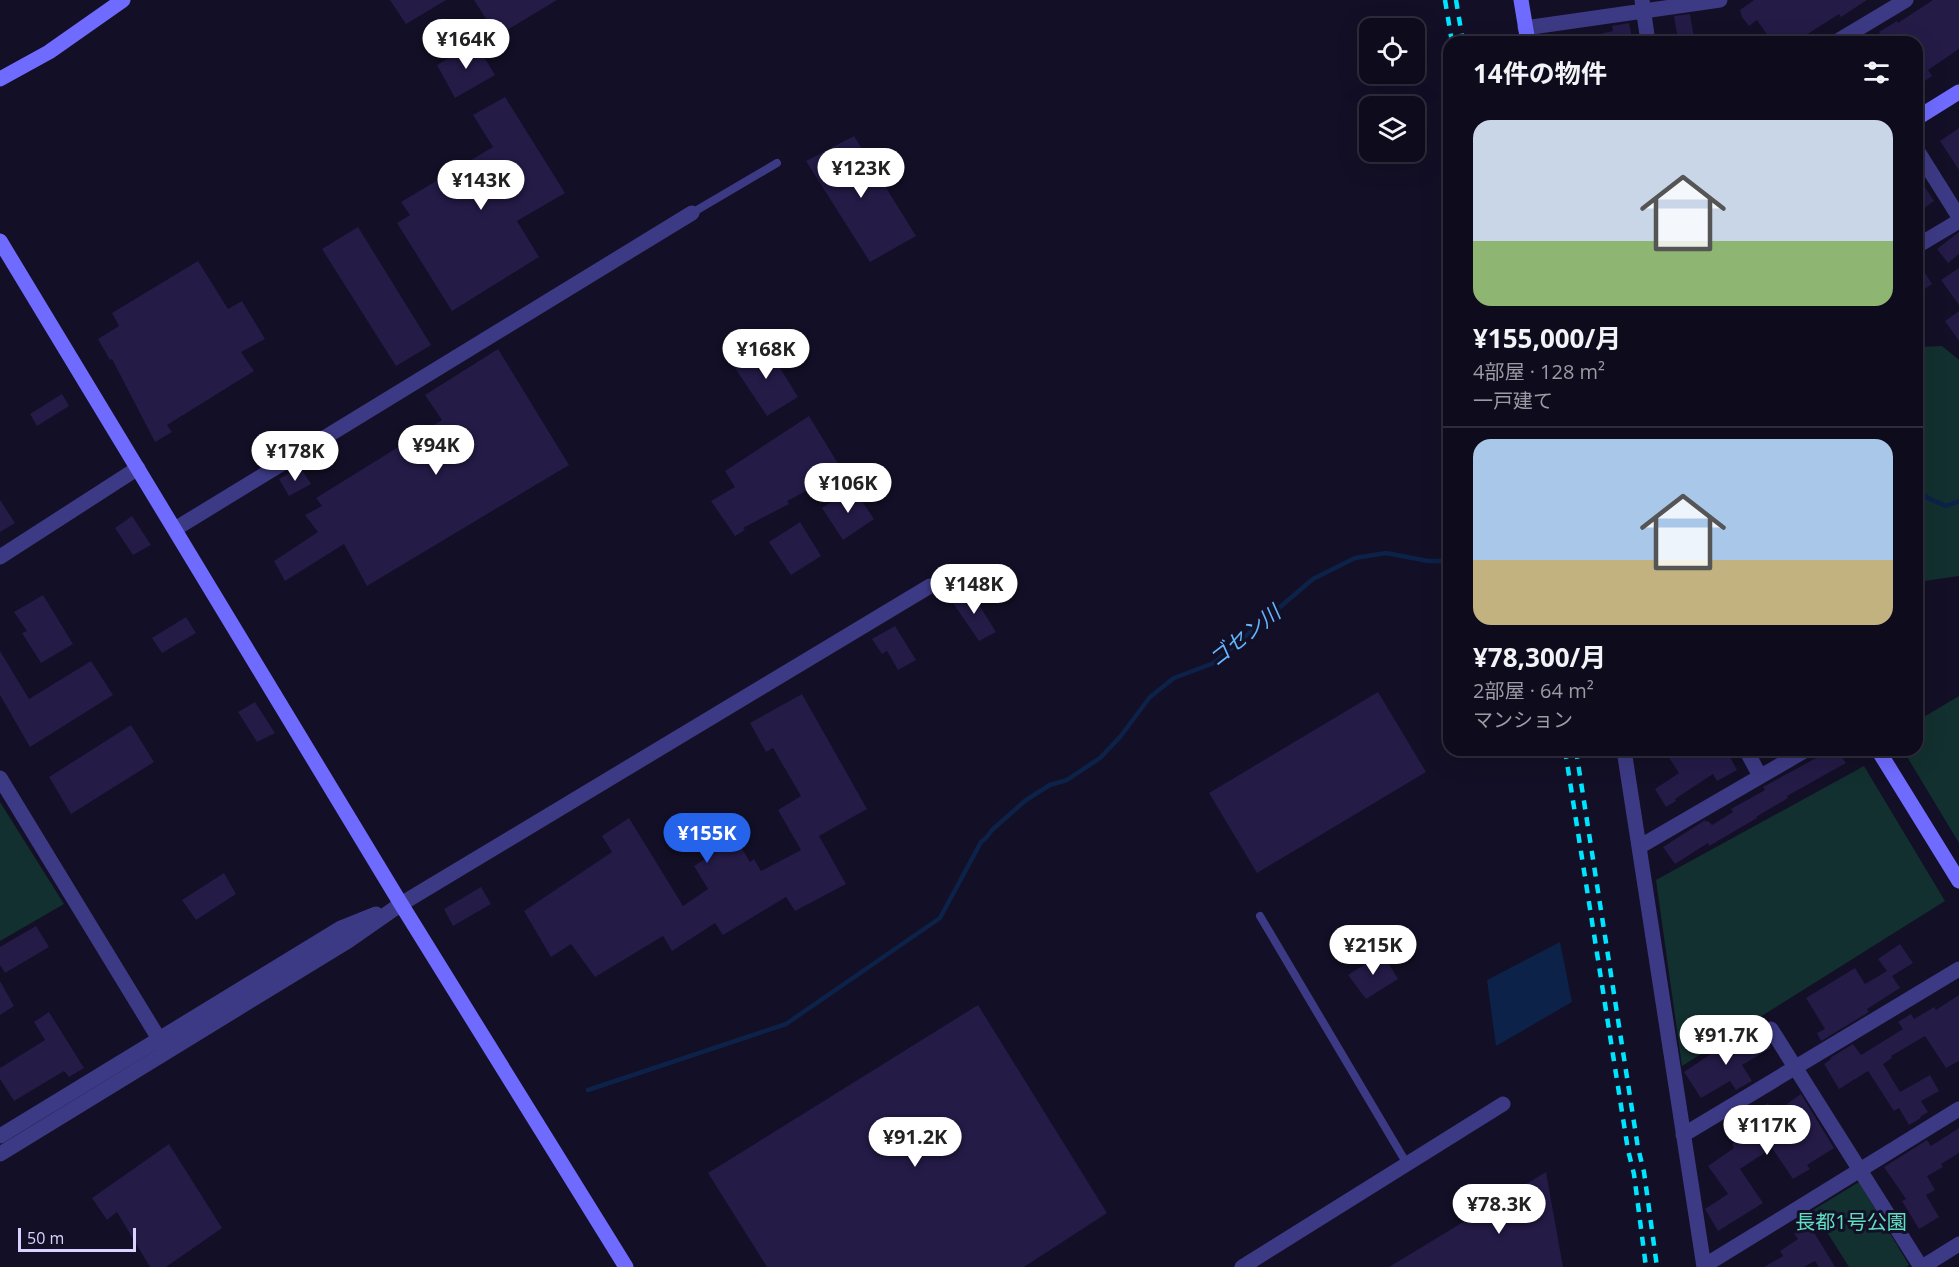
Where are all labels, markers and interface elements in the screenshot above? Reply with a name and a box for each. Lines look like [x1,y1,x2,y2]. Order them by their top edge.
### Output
map controls [1359,18,1425,162]
button: locate [1359,18,1425,84]
pin: ¥164K [424,19,508,70]
text: ¥164K [436,25,496,52]
text: 14件の物件 [1473,55,1607,91]
icon: filters [1860,56,1893,89]
button: layers [1359,96,1425,162]
pin: ¥123K [819,148,903,199]
text: ¥123K [831,154,891,181]
icon: home [1629,159,1737,267]
pin: ¥143K [439,160,523,211]
text: ¥143K [451,166,511,193]
text: ¥155,000/月 [1473,320,1621,356]
pin: ¥168K [724,329,808,380]
text: ¥168K [736,335,796,362]
text: 4部屋 · 128 m² [1473,358,1605,385]
text: 一戸建て [1473,387,1553,414]
pin: ¥94K [400,425,472,476]
pin: ¥178K [253,431,337,482]
text: ¥94K [412,431,460,458]
text: ¥178K [265,437,325,464]
pin: ¥106K [806,463,890,514]
text: ¥106K [818,469,878,496]
icon: home [1629,478,1737,586]
pin: ¥148K [932,564,1016,615]
text: ¥148K [944,570,1004,597]
water label: ゴセン川 [1202,597,1287,672]
text: ¥78,300/月 [1473,639,1606,675]
text: 2部屋 · 64 m² [1473,677,1594,704]
text: マンション [1473,706,1573,733]
pin: ¥155K [665,813,749,864]
text: ¥155K [677,819,737,846]
pin: ¥215K [1331,925,1415,976]
text: ¥215K [1343,931,1403,958]
pin: ¥91.7K [1677,1015,1775,1066]
text: ¥91.7K [1694,1021,1758,1048]
pin: ¥117K [1725,1105,1809,1156]
text: ¥117K [1737,1111,1797,1138]
pin: ¥91.2K [866,1117,964,1168]
text: ¥91.2K [883,1123,947,1150]
pin: ¥78.3K [1450,1184,1548,1235]
text: ¥78.3K [1467,1190,1531,1217]
park label: 長都1号公園 [1795,1208,1907,1235]
scale bar [18,1225,136,1252]
text: 50 m [27,1227,64,1249]

